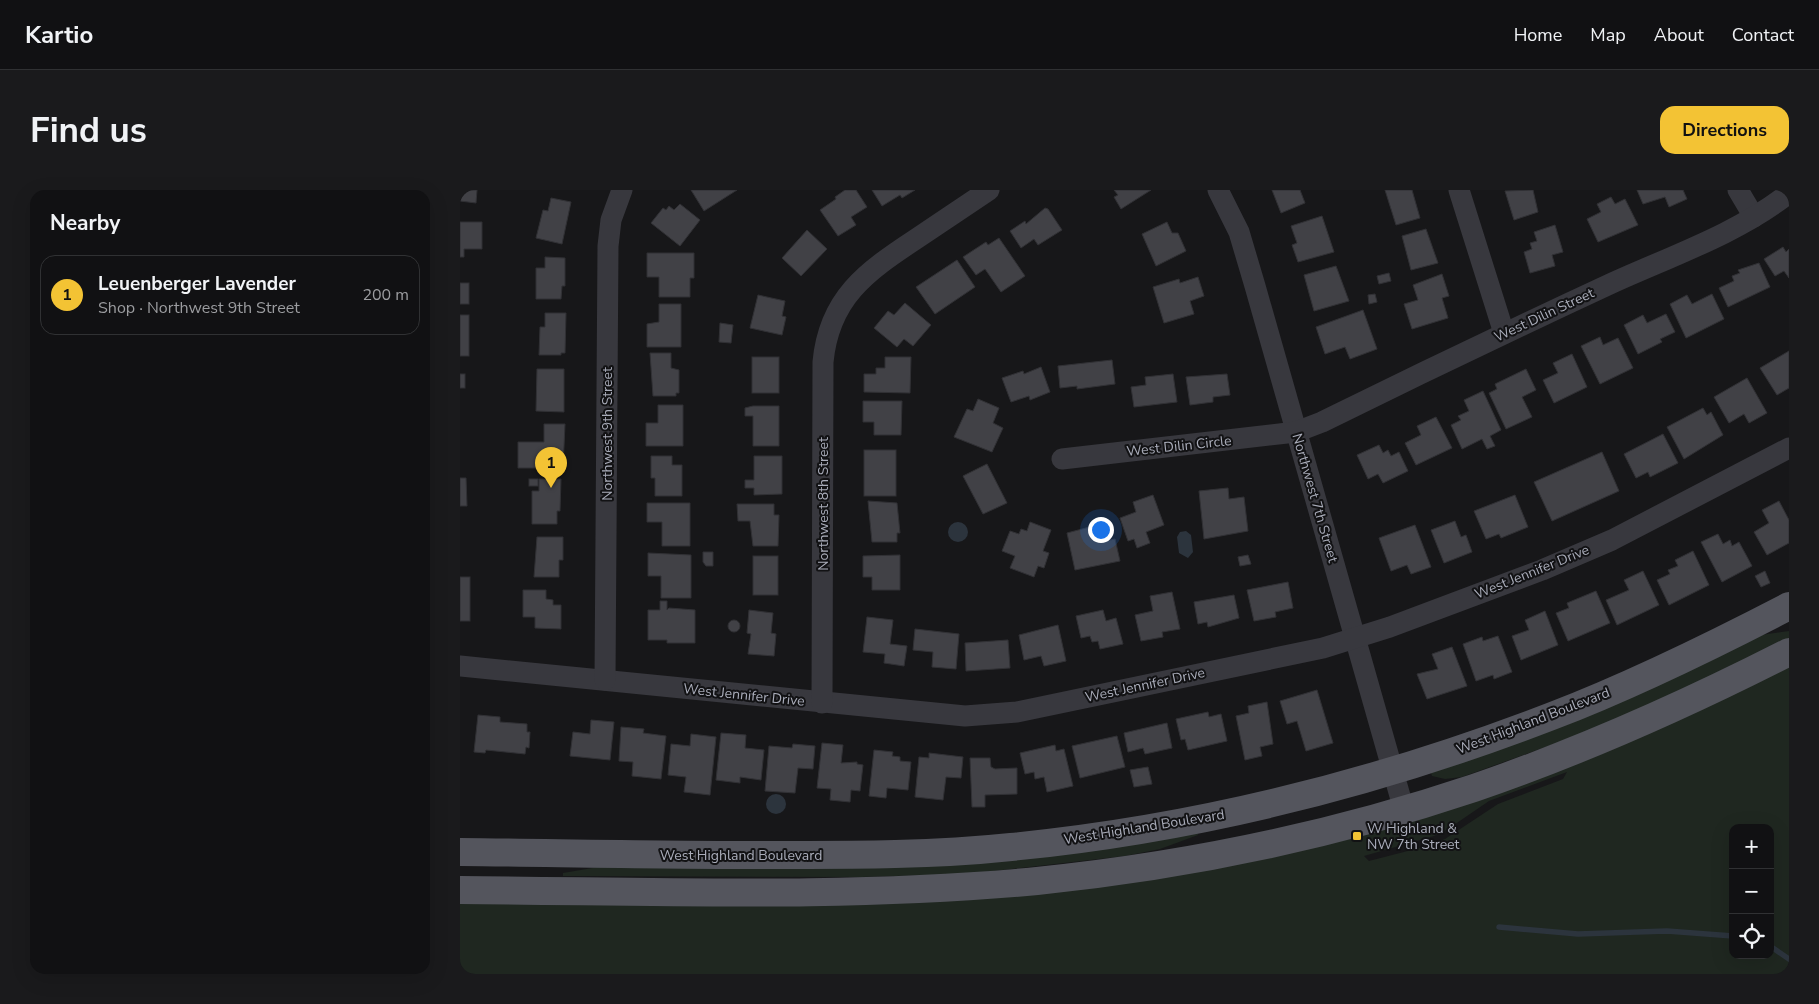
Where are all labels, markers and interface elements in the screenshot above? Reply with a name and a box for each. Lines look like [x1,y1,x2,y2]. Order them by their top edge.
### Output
text: Kartio [25,19,93,51]
text: Home [1514,23,1562,47]
text: Map [1590,23,1626,47]
text: About [1654,23,1704,47]
text: Contact [1732,23,1794,47]
button: Directions [1660,106,1789,154]
text: Find us [30,107,147,154]
text: Nearby [50,209,120,237]
text: Leuenberger Lavender [98,271,296,297]
text: 1 [62,284,72,306]
text: 200 m [362,284,409,306]
street label: West Dilin Street [1491,284,1597,346]
text: Shop · Northwest 9th Street [98,297,300,319]
street label: Northwest 9th Street [598,367,617,501]
street label: West Dilin Circle [1126,431,1232,461]
street label: Northwest 7th Street [1287,431,1343,565]
street label: Northwest 8th Street [814,437,833,571]
pin: 1 [535,447,567,488]
your location [1088,517,1114,543]
street label: West Jennifer Drive [1472,540,1592,604]
street label: West Jennifer Drive [1083,663,1207,707]
street label: West Jennifer Drive [682,679,806,711]
street label: West Highland Boulevard [1454,683,1612,759]
street label: West Highland Boulevard [1062,805,1226,849]
place label: W Highland & NW 7th Street [1367,819,1460,854]
map controls [1729,824,1774,959]
button: + [1729,824,1774,869]
marker: W Highland & NW 7th Street [1351,830,1363,842]
street label: West Highland Boulevard [660,846,822,865]
button: − [1729,869,1774,914]
button: locate [1729,914,1774,959]

